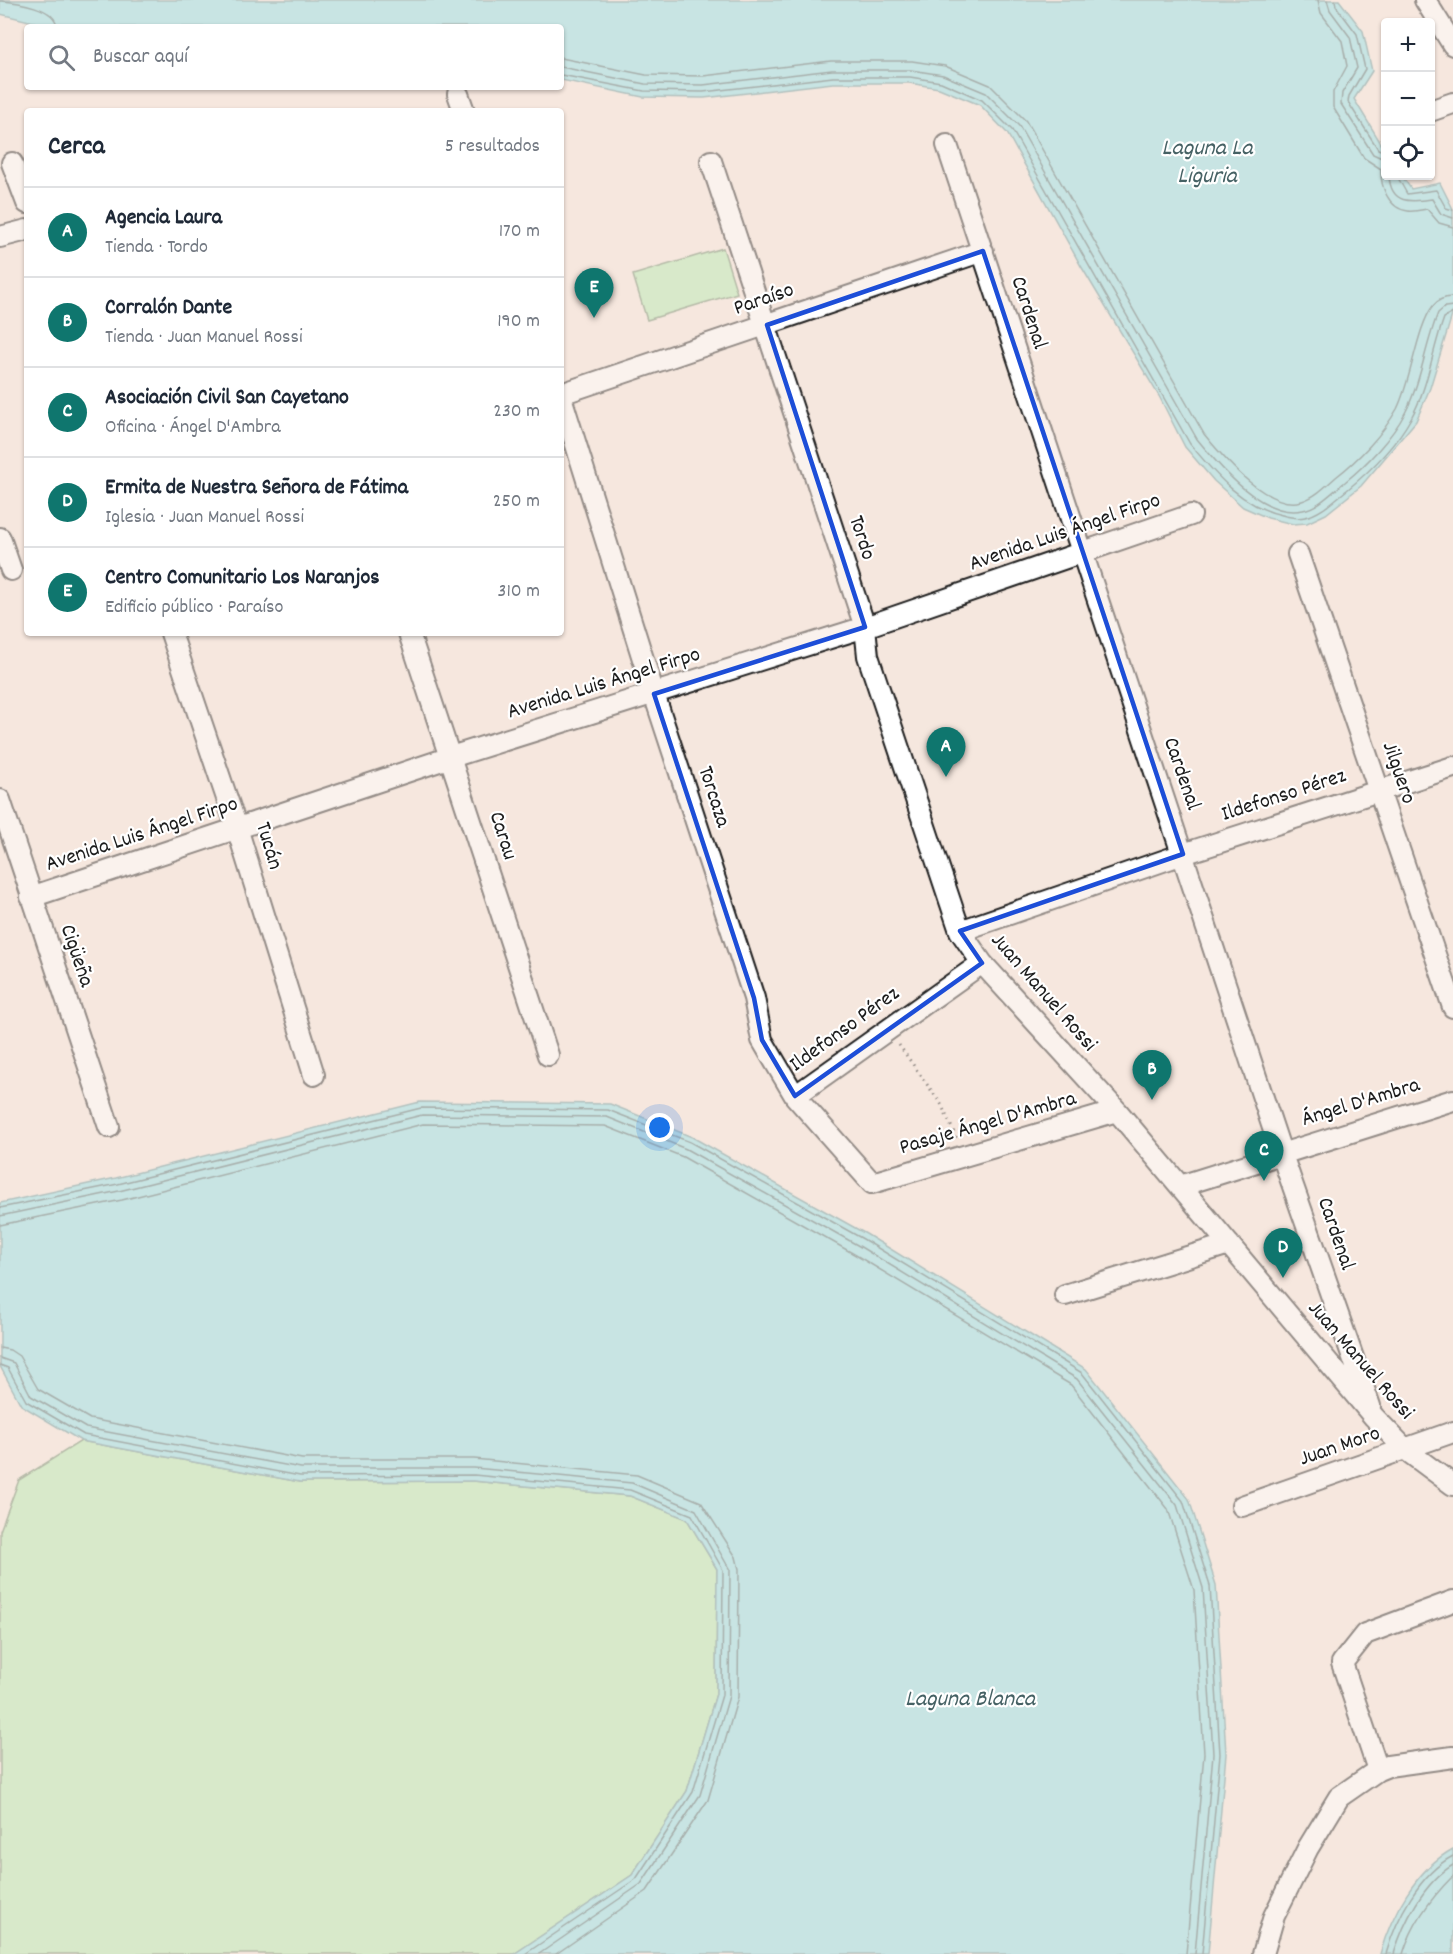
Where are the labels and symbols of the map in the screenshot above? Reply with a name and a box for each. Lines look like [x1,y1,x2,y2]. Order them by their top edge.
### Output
water label: Laguna La Liguria [1162,132,1254,194]
pin: E [574,268,614,318]
street label: Cardenal [1002,273,1054,353]
street label: Paraíso [730,275,798,325]
street label: Avenida Luis Ángel Firpo [965,486,1165,580]
street label: Tordo [839,512,883,564]
street label: Avenida Luis Ángel Firpo [504,640,704,728]
pin: A [926,728,966,777]
street label: Cardenal [1154,733,1208,815]
street label: Jilguero [1373,738,1423,808]
street label: Ildefonso Pérez [1218,761,1351,831]
street label: Torcaza [689,762,738,832]
street label: Avenida Luis Ángel Firpo [42,789,242,881]
street label: Carau [480,808,524,864]
street label: Tucán [246,818,290,874]
street label: Cigüeña [51,921,101,992]
street label: Juan Manuel Rossi [982,927,1104,1059]
street label: Ildefonso Pérez [783,979,907,1081]
pin: B [1132,1050,1172,1100]
street label: Ángel D'Ambra [1298,1070,1424,1136]
street label: Pasaje Ángel D'Ambra [896,1084,1081,1164]
your location [645,1113,674,1142]
pin: C [1244,1132,1284,1181]
street label: Cardenal [1308,1193,1362,1275]
pin: D [1264,1228,1302,1278]
street label: Juan Manuel Rossi [1299,1295,1421,1427]
street label: Juan Moro [1295,1419,1385,1475]
water label: Laguna Blanca [905,1683,1037,1717]

